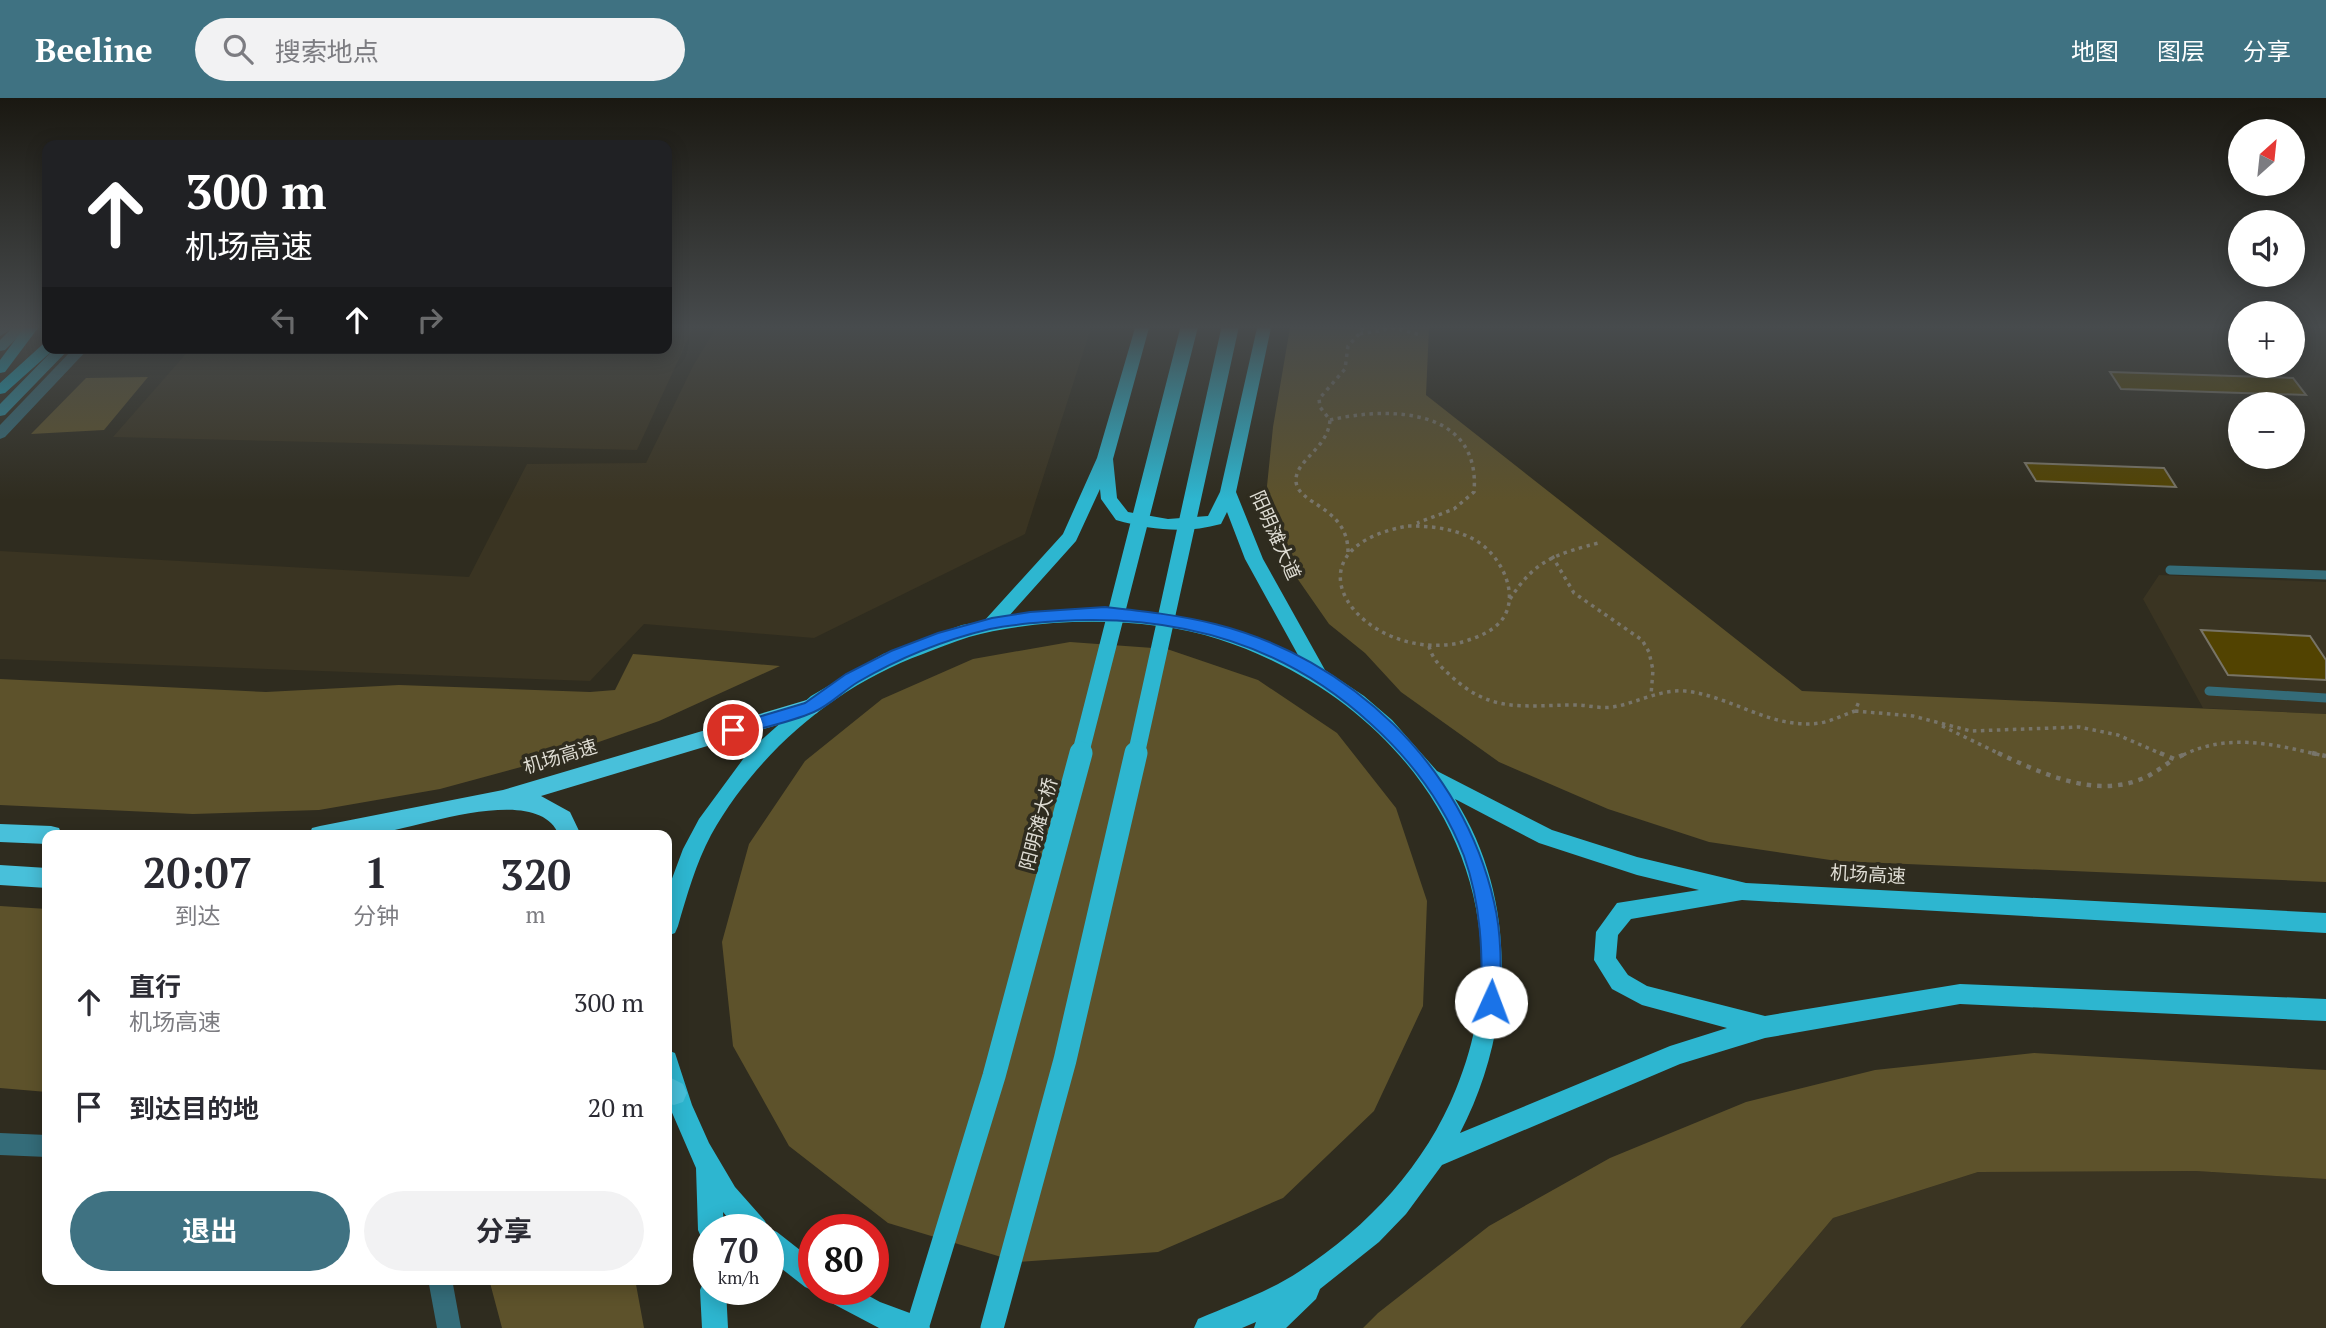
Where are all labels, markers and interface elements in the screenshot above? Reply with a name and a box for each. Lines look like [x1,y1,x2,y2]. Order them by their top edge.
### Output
search box [195,18,685,81]
text: Beeline [35,28,153,71]
icon: search [219,30,257,68]
text: 搜索地点 [275,34,379,68]
text: 地图 [2071,35,2119,67]
text: 图层 [2157,35,2205,67]
text: 分享 [2243,35,2291,67]
north arrow [2228,119,2305,196]
map controls [2228,119,2305,469]
text: 300 m [185,158,327,223]
icon: ahead [70,168,161,259]
button: sound [2228,210,2305,287]
text: 机场高速 [185,225,313,267]
icon: left [265,301,303,339]
icon: ahead [338,301,376,339]
icon: right [411,301,449,339]
button: + [2228,301,2305,378]
button: − [2228,392,2305,469]
street label: 阳明滩大道 [1246,486,1307,583]
pin [703,700,763,760]
icon: arrive [714,711,752,749]
street label: 机场高速 [520,732,600,779]
street label: 阳明滩大桥 [1013,775,1062,873]
text: 20:07 [143,844,252,900]
text: 1 [364,844,388,900]
text: 320 [500,846,571,902]
street label: 机场高速 [1829,859,1907,888]
text: m [526,899,545,930]
text: 到达 [175,900,221,931]
text: 分钟 [353,900,399,931]
position arrow [1454,965,1528,1039]
text: 直行 [129,969,181,1003]
icon: ahead [70,983,108,1021]
text: 300 m [574,985,644,1019]
text: 机场高速 [129,1006,221,1037]
icon: arrive [70,1088,108,1126]
text: 20 m [588,1090,644,1124]
text: 到达目的地 [129,1091,259,1125]
button: 退出 [70,1191,350,1271]
button: 分享 [364,1191,644,1271]
speed limit sign: 80 [798,1214,889,1305]
text: 70 [719,1227,758,1273]
text: km/h [718,1265,759,1289]

